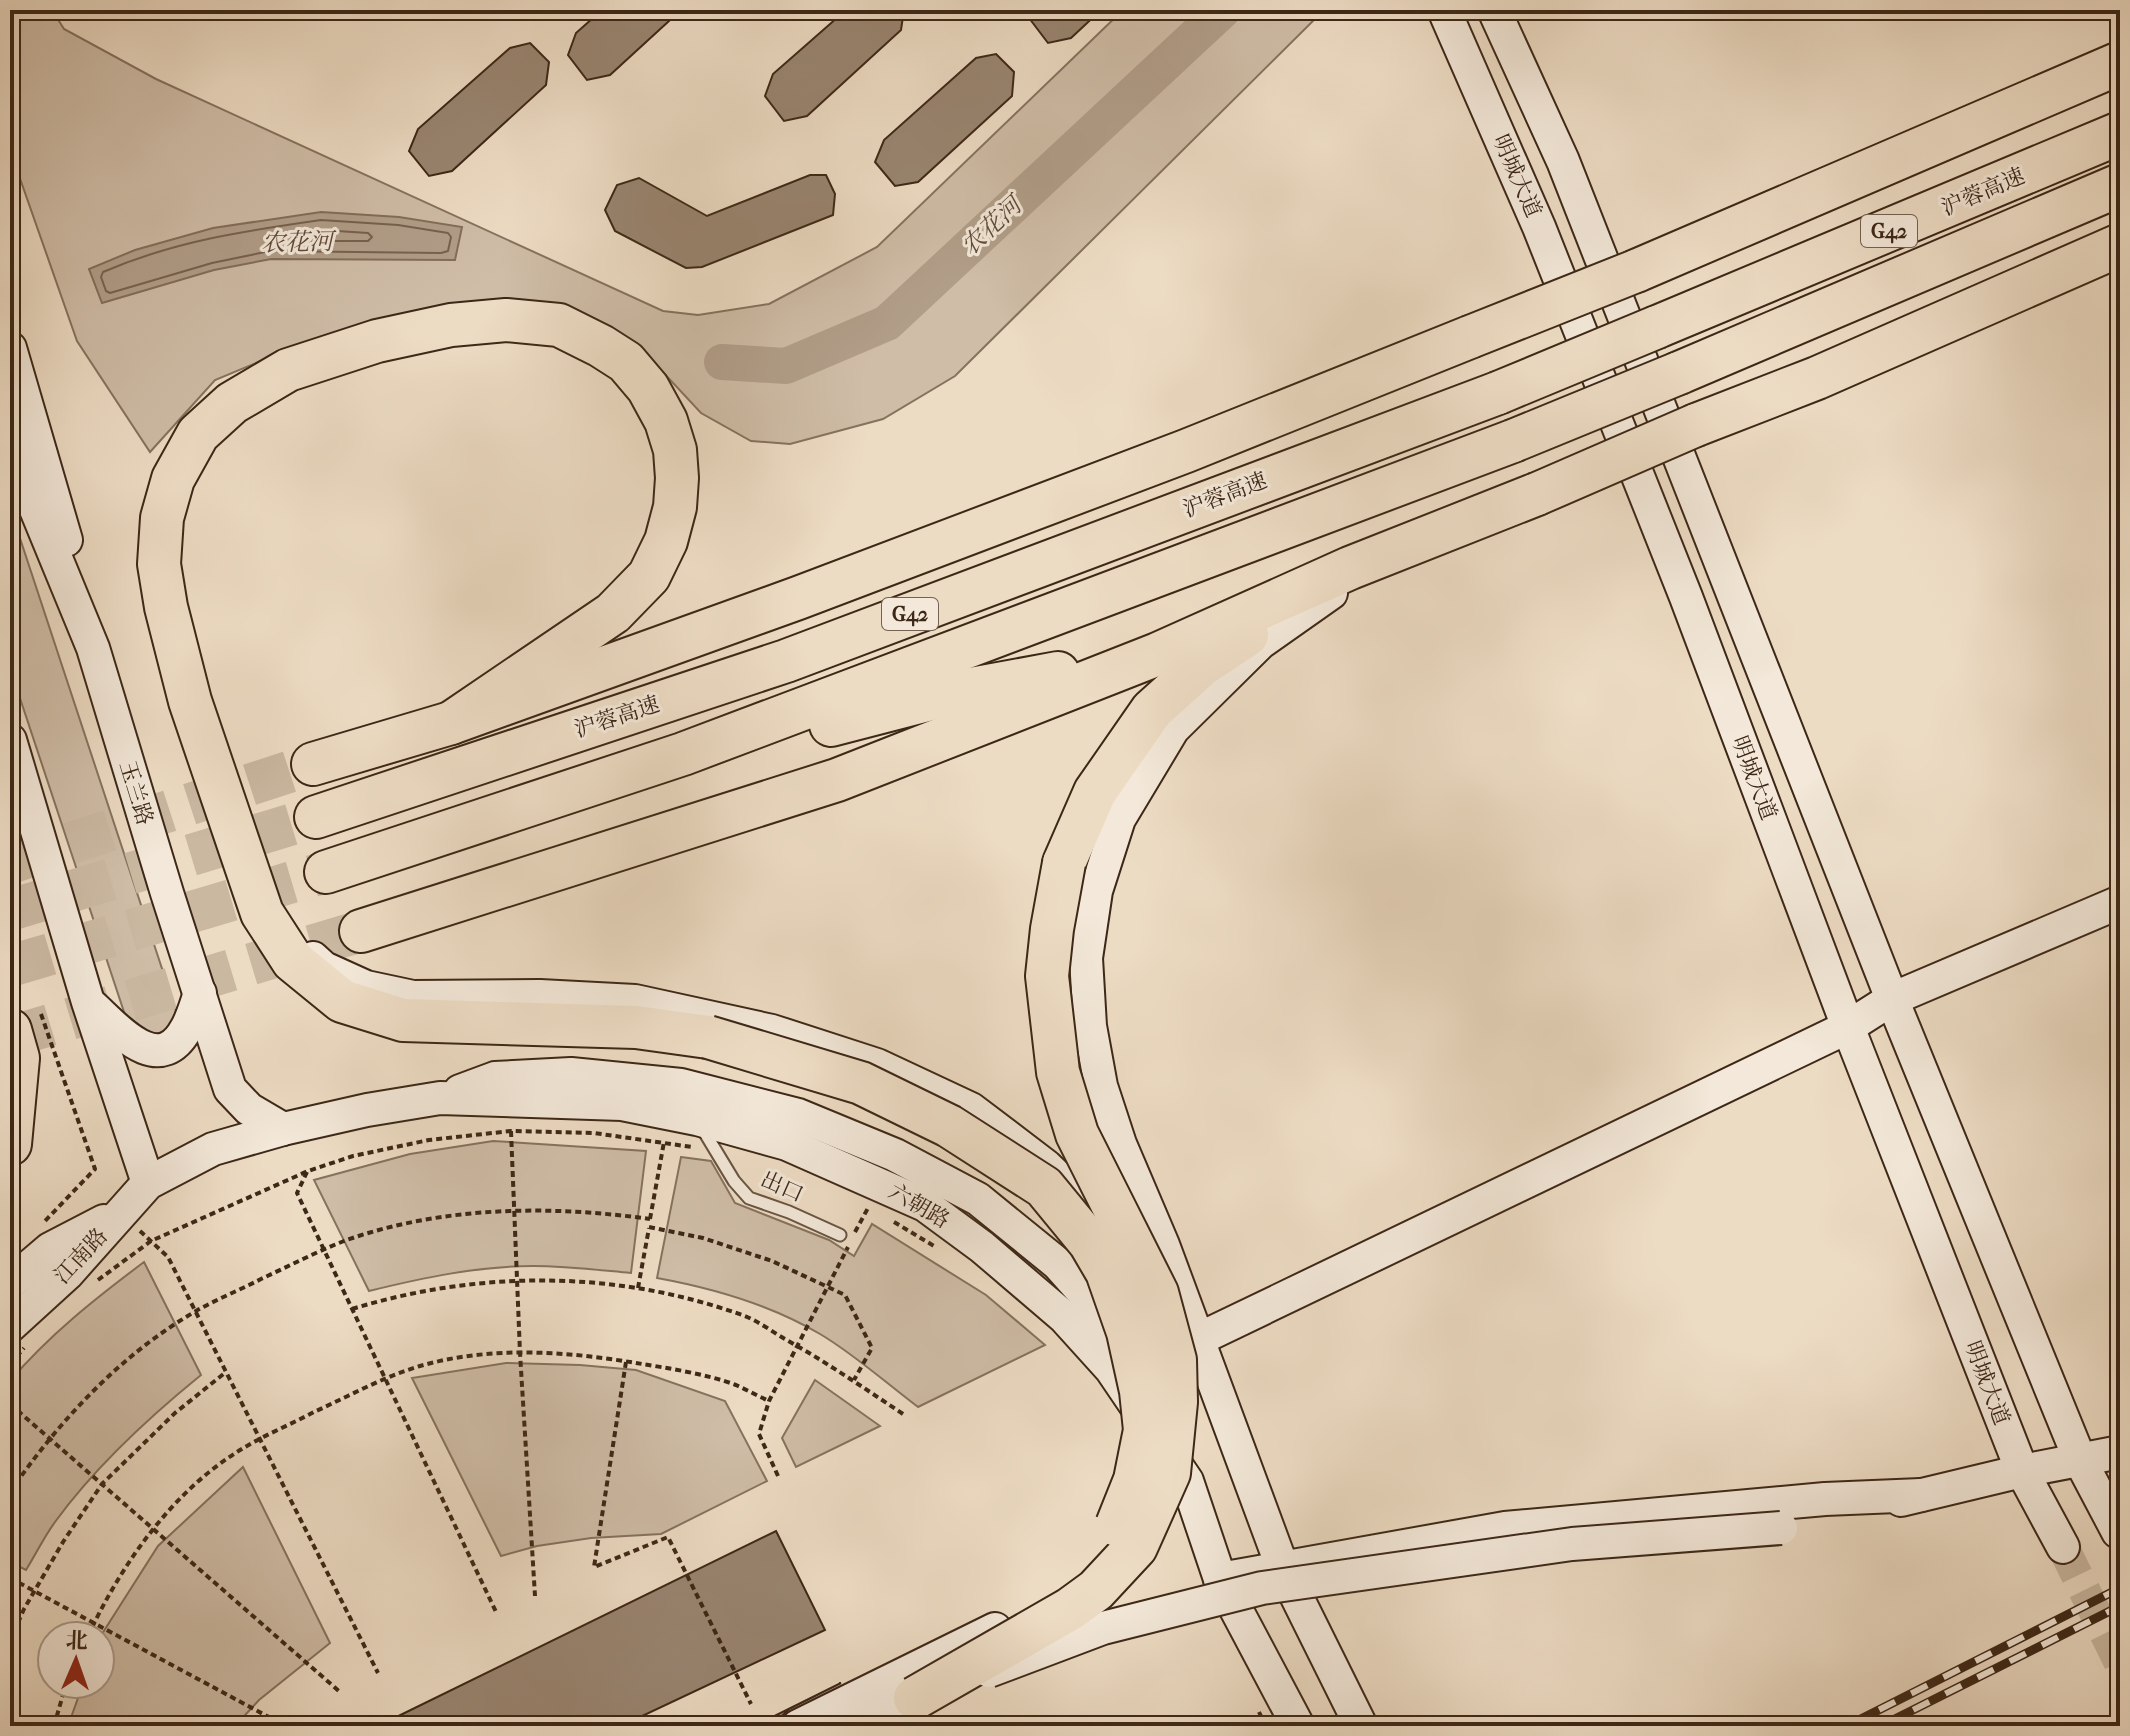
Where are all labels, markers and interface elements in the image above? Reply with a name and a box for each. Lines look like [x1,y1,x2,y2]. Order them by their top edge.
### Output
street label: 明城大道 [1487,131,1547,221]
street label: 沪蓉高速 [1937,163,2029,221]
water label: 农花河 [955,188,1030,261]
road number: G42 [1861,215,1917,247]
water label: 农花河 [261,227,337,257]
street label: 沪蓉高速 [1179,467,1271,523]
road number: G42 [882,598,938,630]
street label: 沪蓉高速 [571,691,663,743]
street label: 明城大道 [1726,732,1782,824]
street label: 玉兰路 [114,758,158,828]
street label: 出口 [757,1166,807,1208]
street label: 六朝路 [884,1178,954,1234]
street label: 江南路 [49,1223,113,1289]
street label: 明城大道 [1959,1337,2015,1429]
north arrow [36,1620,116,1700]
text: 北 [65,1628,88,1654]

